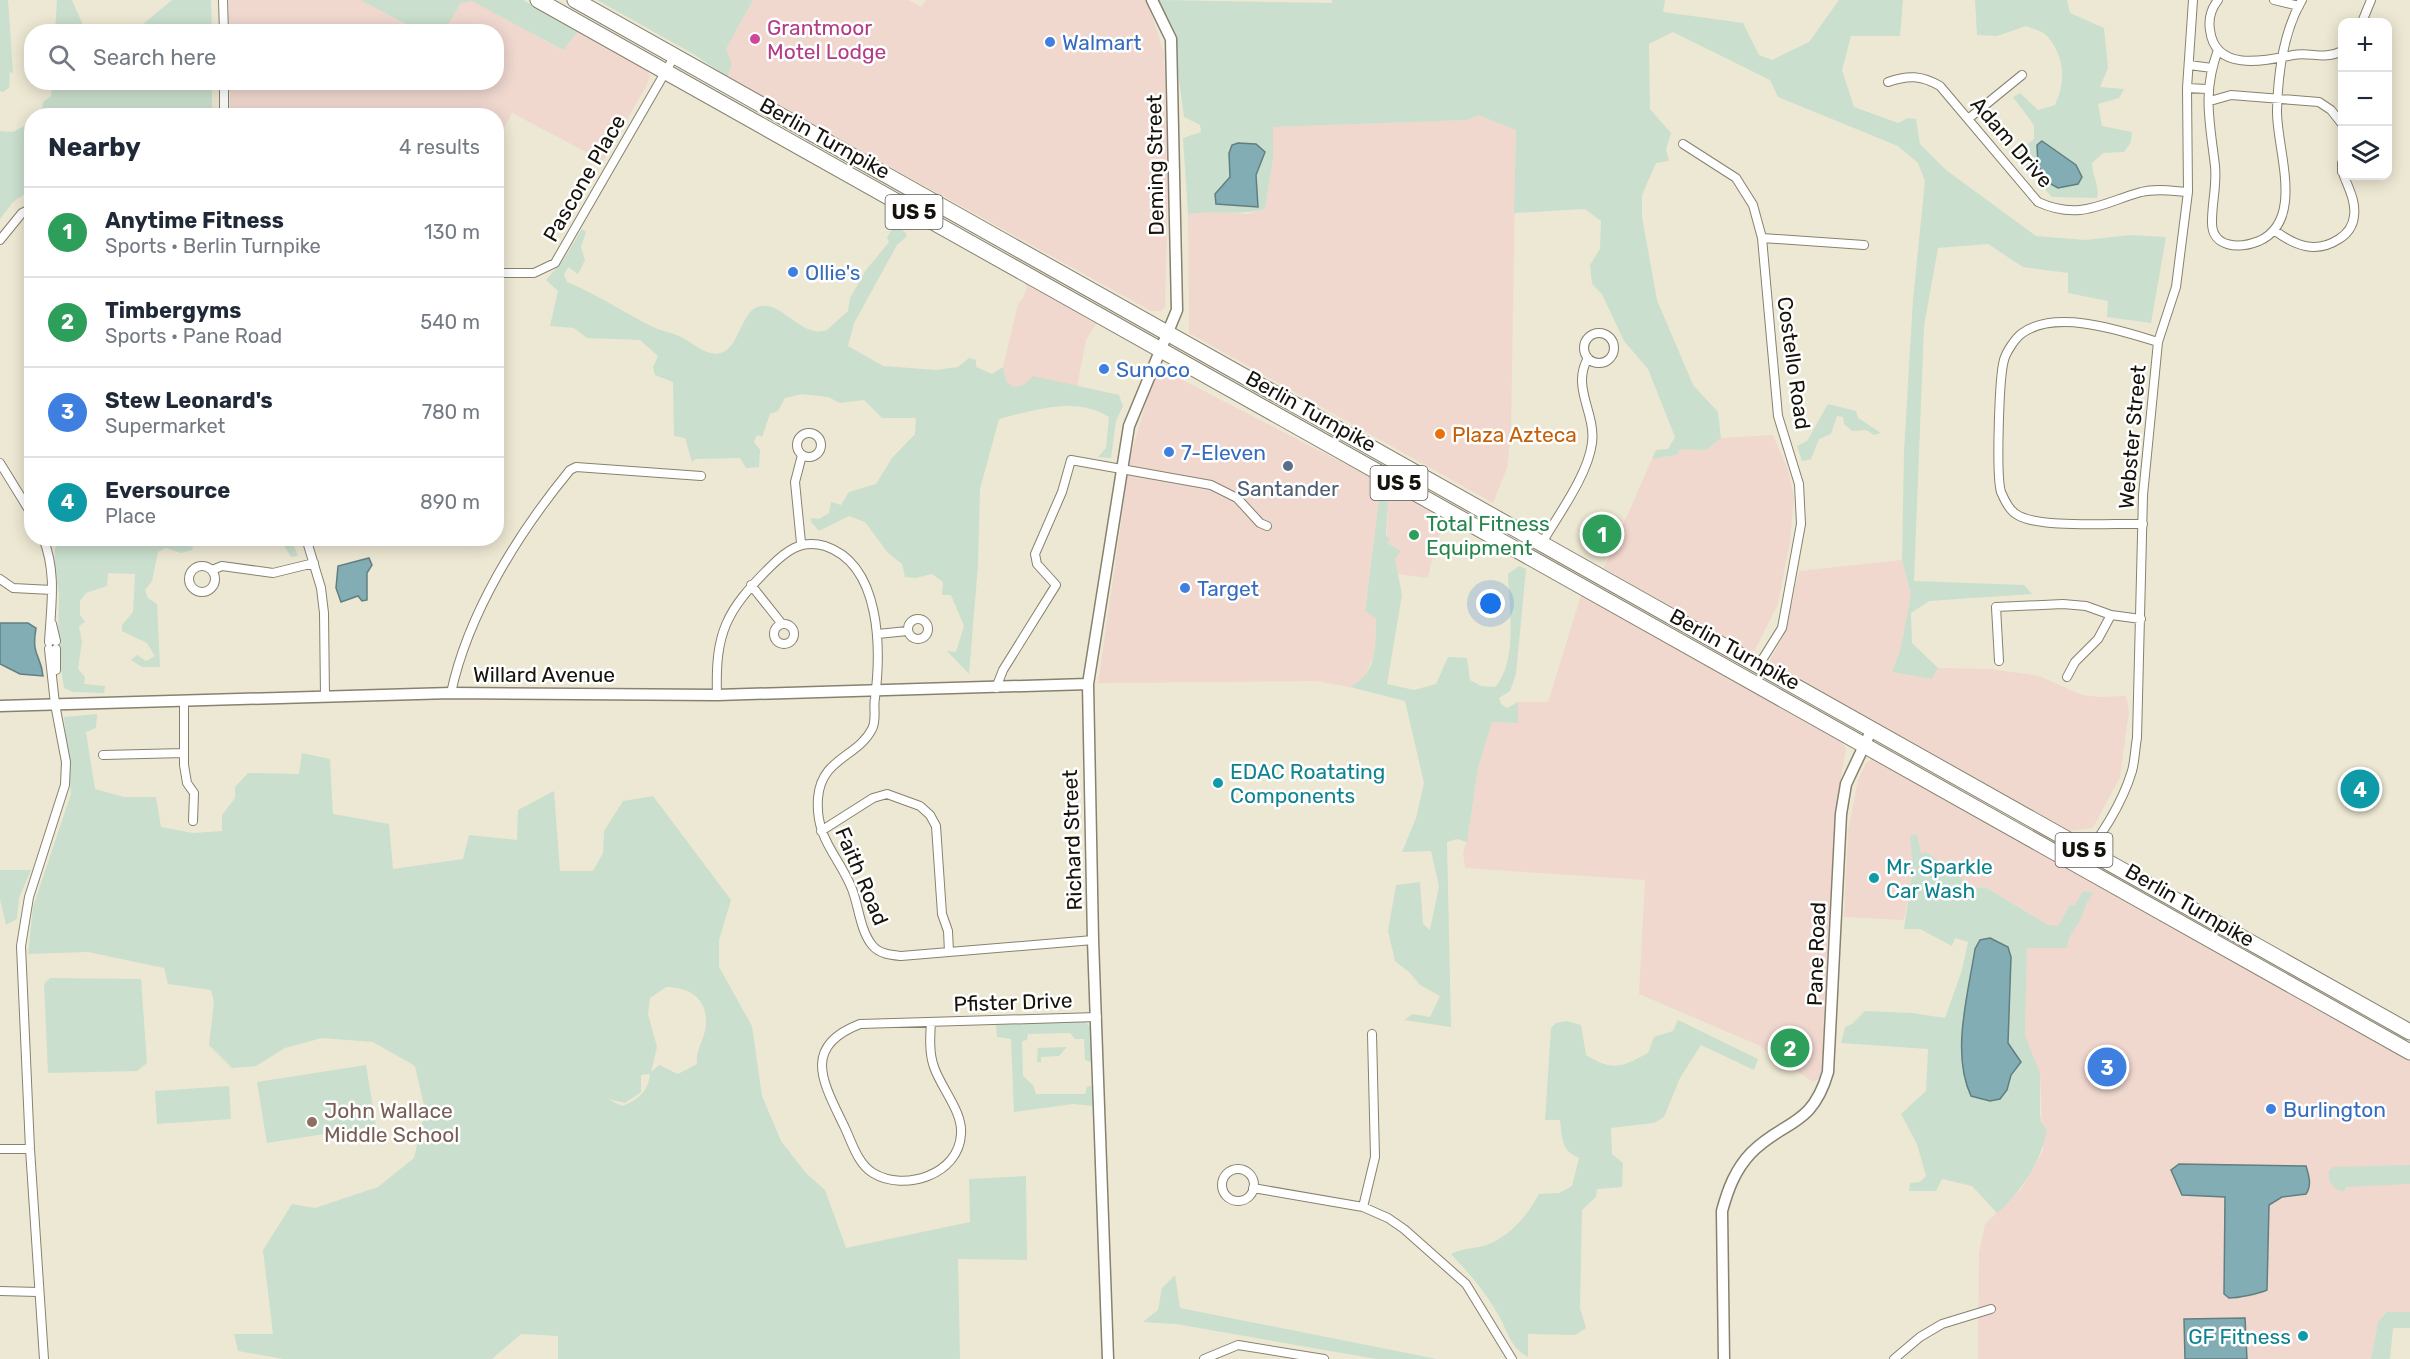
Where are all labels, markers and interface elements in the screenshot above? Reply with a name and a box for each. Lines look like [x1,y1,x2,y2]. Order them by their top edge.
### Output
place label: Grantmoor Motel Lodge [767,15,886,64]
map controls [2338,18,2392,180]
button: + [2338,18,2392,72]
search box [24,24,504,90]
place label: Walmart [1062,30,1142,55]
marker: Grantmoor Motel Lodge [748,32,762,46]
marker: Walmart [1043,35,1057,49]
icon: search [45,41,78,74]
text: Search here [93,44,216,71]
button: − [2338,72,2392,126]
street label: Adam Drive [1966,91,2058,193]
street label: Berlin Turnpike [756,92,894,184]
street label: Deming Street [1141,94,1169,236]
street label: Pascone Place [538,110,630,246]
button: layers [2338,126,2392,180]
text: Nearby [48,132,141,163]
text: 4 results [399,135,480,159]
road number: US 5 [886,195,942,229]
text: Anytime Fitness [105,207,284,234]
text: 1 [63,220,72,244]
text: 130 m [424,220,480,244]
text: Sports · Berlin Turnpike [105,234,321,258]
place label: Ollie's [805,260,861,285]
marker: Ollie's [786,265,800,279]
street label: Costello Road [1772,295,1816,431]
text: Timbergyms [105,297,241,324]
text: 2 [61,310,74,334]
text: 540 m [420,310,480,334]
text: Sports · Pane Road [105,324,282,348]
place label: Sunoco [1116,357,1190,382]
marker: Sunoco [1097,362,1111,376]
street label: Webster Street [2113,364,2151,510]
street label: Berlin Turnpike [1242,365,1380,457]
text: Stew Leonard's [105,387,273,414]
text: 3 [61,400,74,424]
text: 780 m [422,400,480,424]
text: Supermarket [105,414,225,438]
place label: Plaza Azteca [1452,422,1577,447]
marker: Plaza Azteca [1433,427,1447,441]
place label: 7-Eleven [1181,440,1266,465]
marker: 7-Eleven [1162,445,1176,459]
marker: Santander [1281,459,1295,473]
road number: US 5 [1370,466,1428,500]
place label: Santander [1237,476,1339,501]
text: Eversource [105,477,230,504]
text: 4 [61,490,74,514]
text: 890 m [420,490,480,514]
text: Place [105,504,156,528]
place label: Total Fitness Equipment [1426,511,1550,560]
pin: 1 [1582,512,1622,556]
marker: Total Fitness Equipment [1407,528,1421,542]
place label: Target [1197,576,1259,601]
marker: Target [1178,581,1192,595]
your location [1476,589,1505,618]
street label: Berlin Turnpike [1666,603,1804,695]
street label: Willard Avenue [473,662,615,687]
place label: EDAC Roatating Components [1230,759,1385,808]
pin: 4 [2340,766,2380,812]
street label: Richard Street [1057,769,1087,911]
marker: EDAC Roatating Components [1211,776,1225,790]
street label: Faith Road [830,823,894,929]
road number: US 5 [2056,833,2112,867]
place label: Mr. Sparkle Car Wash [1886,854,1993,903]
street label: Berlin Turnpike [2121,858,2259,952]
marker: Mr. Sparkle Car Wash [1867,871,1881,885]
street label: Pane Road [1802,901,1830,1007]
street label: Pfister Drive [953,987,1073,1017]
pin: 2 [1770,1026,1810,1070]
pin: 3 [2088,1044,2126,1090]
place label: Burlington [2283,1097,2386,1122]
place label: John Wallace Middle School [324,1098,459,1147]
marker: Burlington [2264,1102,2278,1116]
marker: John Wallace Middle School [305,1115,319,1129]
place label: GF Fitness [2188,1324,2291,1349]
marker: GF Fitness [2296,1329,2310,1343]

